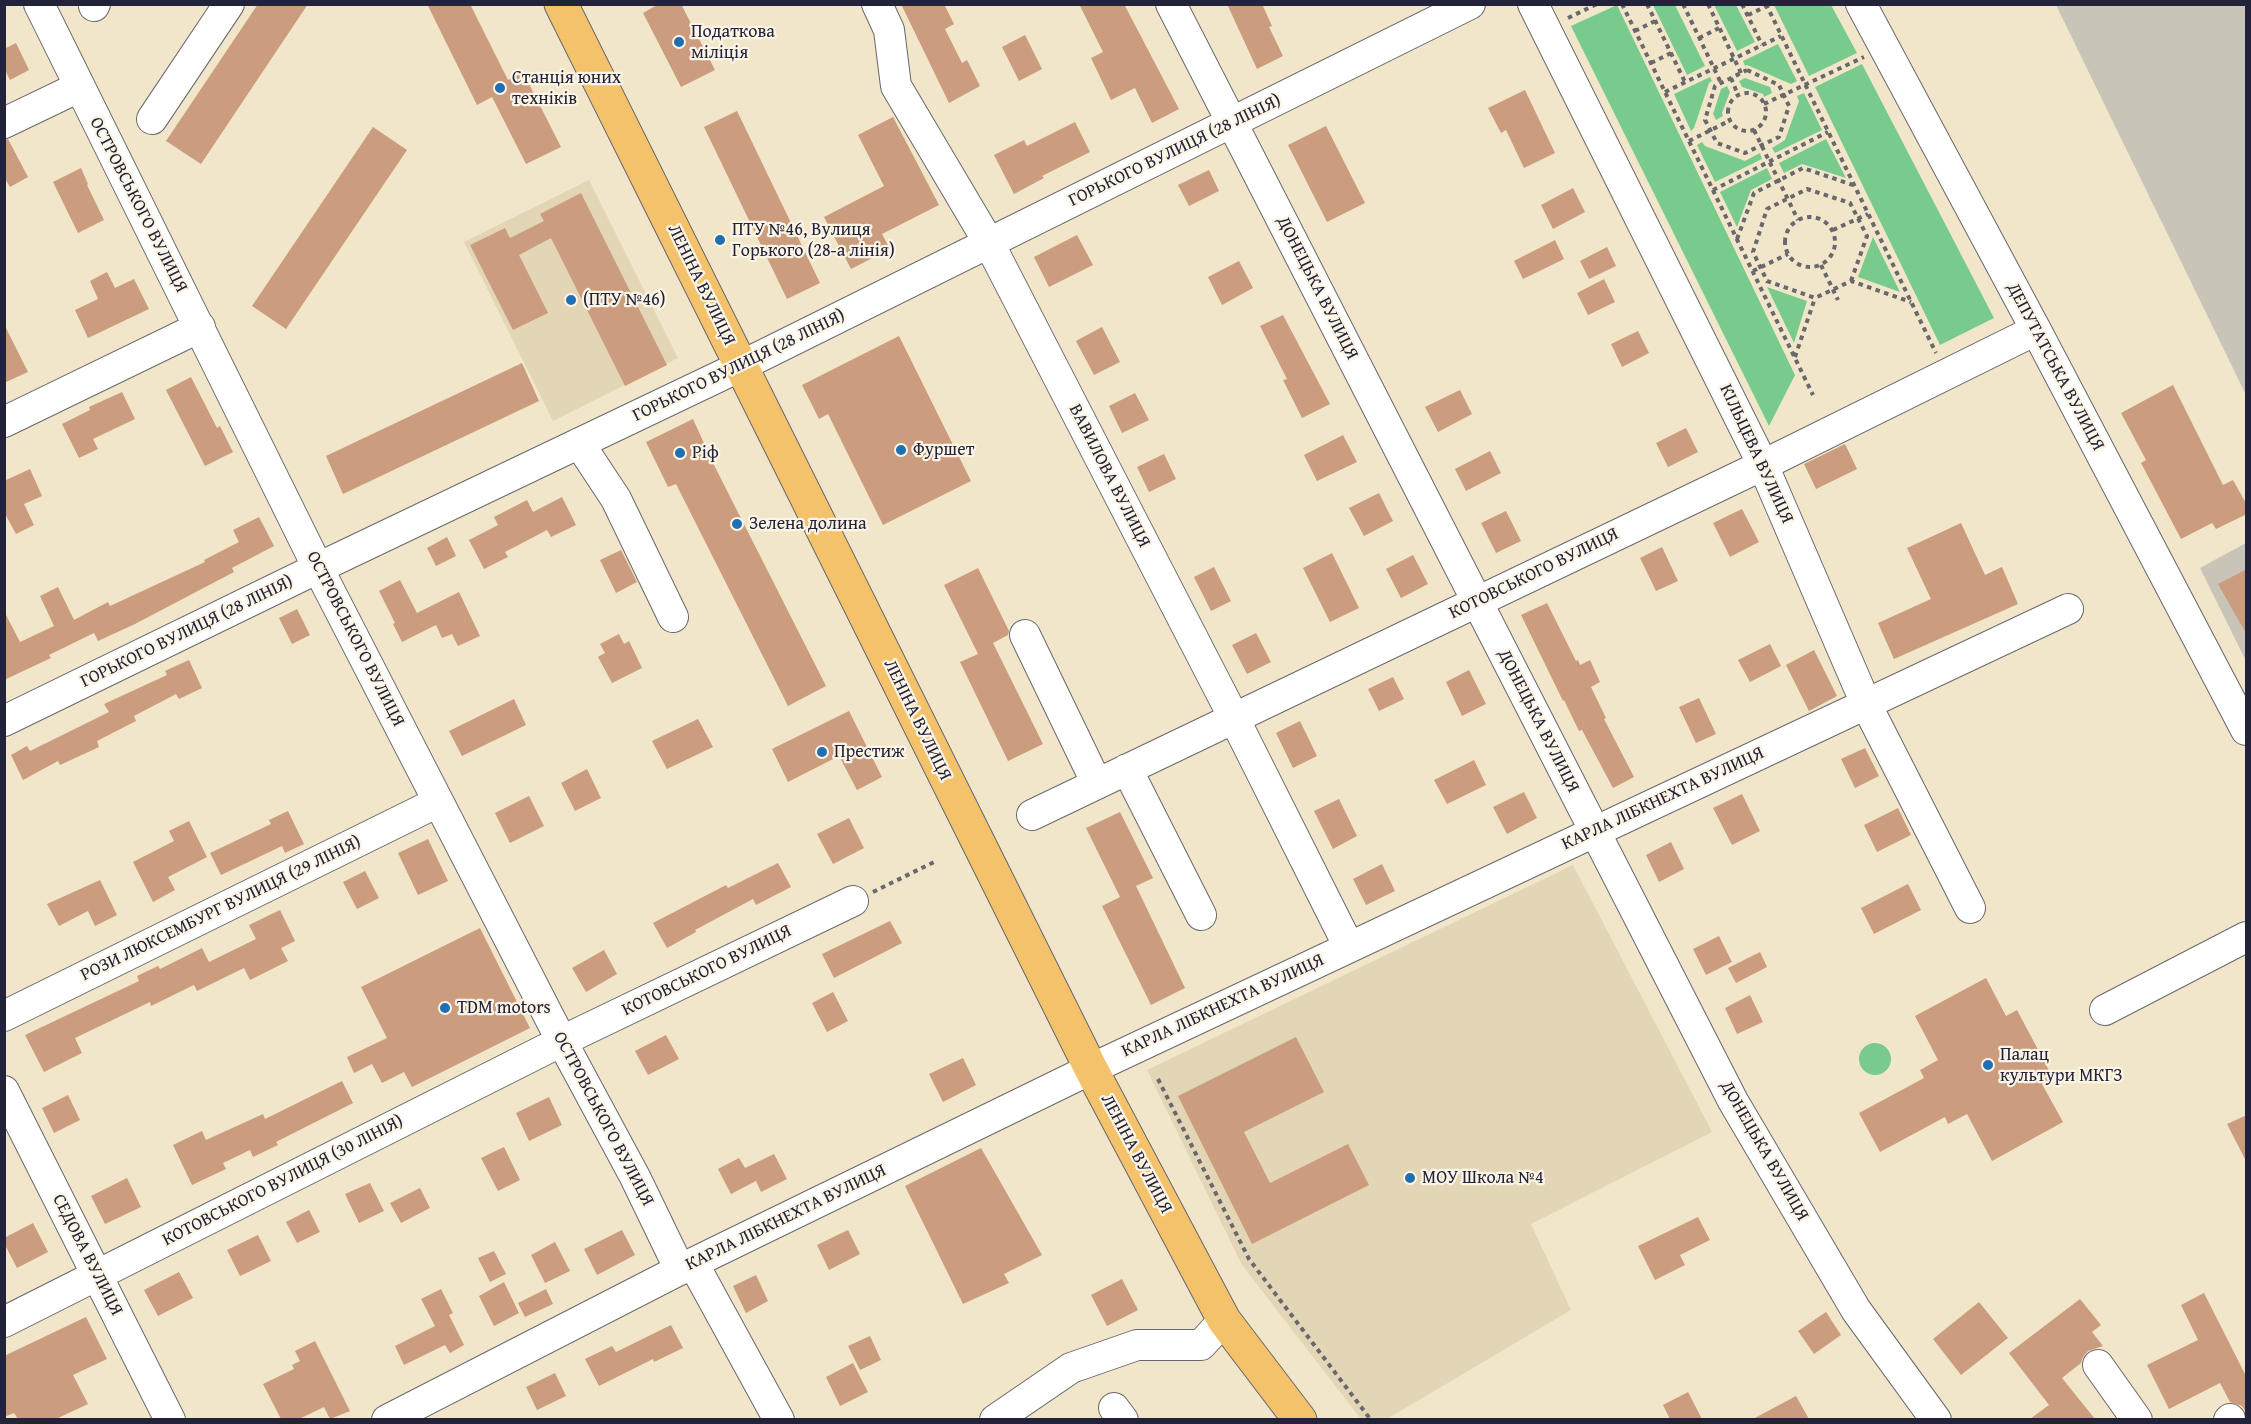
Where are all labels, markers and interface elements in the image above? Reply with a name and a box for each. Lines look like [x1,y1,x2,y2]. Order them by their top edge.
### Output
place label: Податкова міліція [691,21,775,63]
marker: Податкова міліція [672,35,686,49]
place label: Станція юних техніків [512,67,621,110]
marker: Станція юних техніків [493,81,507,95]
street label: ГОРЬКОГО ВУЛИЦЯ (28 ЛIНIЯ) [1065,90,1285,212]
street label: ОСТРОВСЬКОГО ВУЛИЦЯ [84,114,192,296]
street label: ДОНЕЦЬКА ВУЛИЦЯ [1272,213,1362,363]
place label: ПТУ №46, Вулиця Горького (28-а лінія) [732,219,895,262]
street label: ЛЕНІНА ВУЛИЦЯ [662,221,740,349]
marker: ПТУ №46, Вулиця Горького (28-а лінія) [713,233,727,247]
street label: ДЕПУТАТСЬКА ВУЛИЦЯ [2002,279,2108,455]
place label: (ПТУ №46) [583,289,666,311]
marker: (ПТУ №46) [564,293,578,307]
street label: ГОРЬКОГО ВУЛИЦЯ (28 ЛIНIЯ) [629,305,849,427]
street label: КІЛЬЦЕВА ВУЛИЦЯ [1714,381,1798,527]
street label: ВАВИЛОВА ВУЛИЦЯ [1064,401,1154,551]
place label: Фуршет [913,439,974,461]
place label: Ріф [692,442,719,464]
marker: Фуршет [894,443,908,457]
marker: Ріф [673,446,687,460]
place label: Зелена долина [749,513,867,535]
marker: Зелена долина [730,517,744,531]
street label: КОТОВСЬКОГО ВУЛИЦЯ [1446,524,1622,624]
street label: ОСТРОВСЬКОГО ВУЛИЦЯ [301,548,409,730]
street label: ГОРЬКОГО ВУЛИЦЯ (28 ЛIНIЯ) [77,571,297,693]
street label: ДОНЕЦЬКА ВУЛИЦЯ [1493,646,1583,796]
street label: ЛЕНІНА ВУЛИЦЯ [878,656,956,784]
place label: Престиж [834,741,904,763]
street label: КАРЛА ЛІБКНЕХТА ВУЛИЦЯ [1559,743,1767,855]
marker: Престиж [815,745,829,759]
street label: РОЗИ ЛЮКСЕМБУРГ ВУЛИЦЯ (29 ЛIНIЯ) [77,832,365,986]
street label: КОТОВСЬКОГО ВУЛИЦЯ [619,921,795,1021]
street label: КАРЛА ЛІБКНЕХТА ВУЛИЦЯ [1119,950,1327,1062]
place label: TDM motors [457,997,551,1019]
marker: TDM motors [438,1001,452,1015]
street label: ОСТРОВСЬКОГО ВУЛИЦЯ [548,1028,658,1210]
place label: Палац культури МКГЗ [2000,1044,2122,1086]
marker: Палац культури МКГЗ [1981,1058,1995,1072]
street label: ДОНЕЦЬКА ВУЛИЦЯ [1715,1077,1813,1225]
street label: ЛЕНІНА ВУЛИЦЯ [1096,1091,1176,1217]
street label: КОТОВСЬКОГО ВУЛИЦЯ (30 ЛIНIЯ) [159,1111,407,1251]
street label: КАРЛА ЛІБКНЕХТА ВУЛИЦЯ [682,1160,890,1276]
place label: МОУ Школа №4 [1422,1167,1544,1189]
marker: МОУ Школа №4 [1403,1171,1417,1185]
street label: СЕДОВА ВУЛИЦЯ [47,1191,127,1319]

